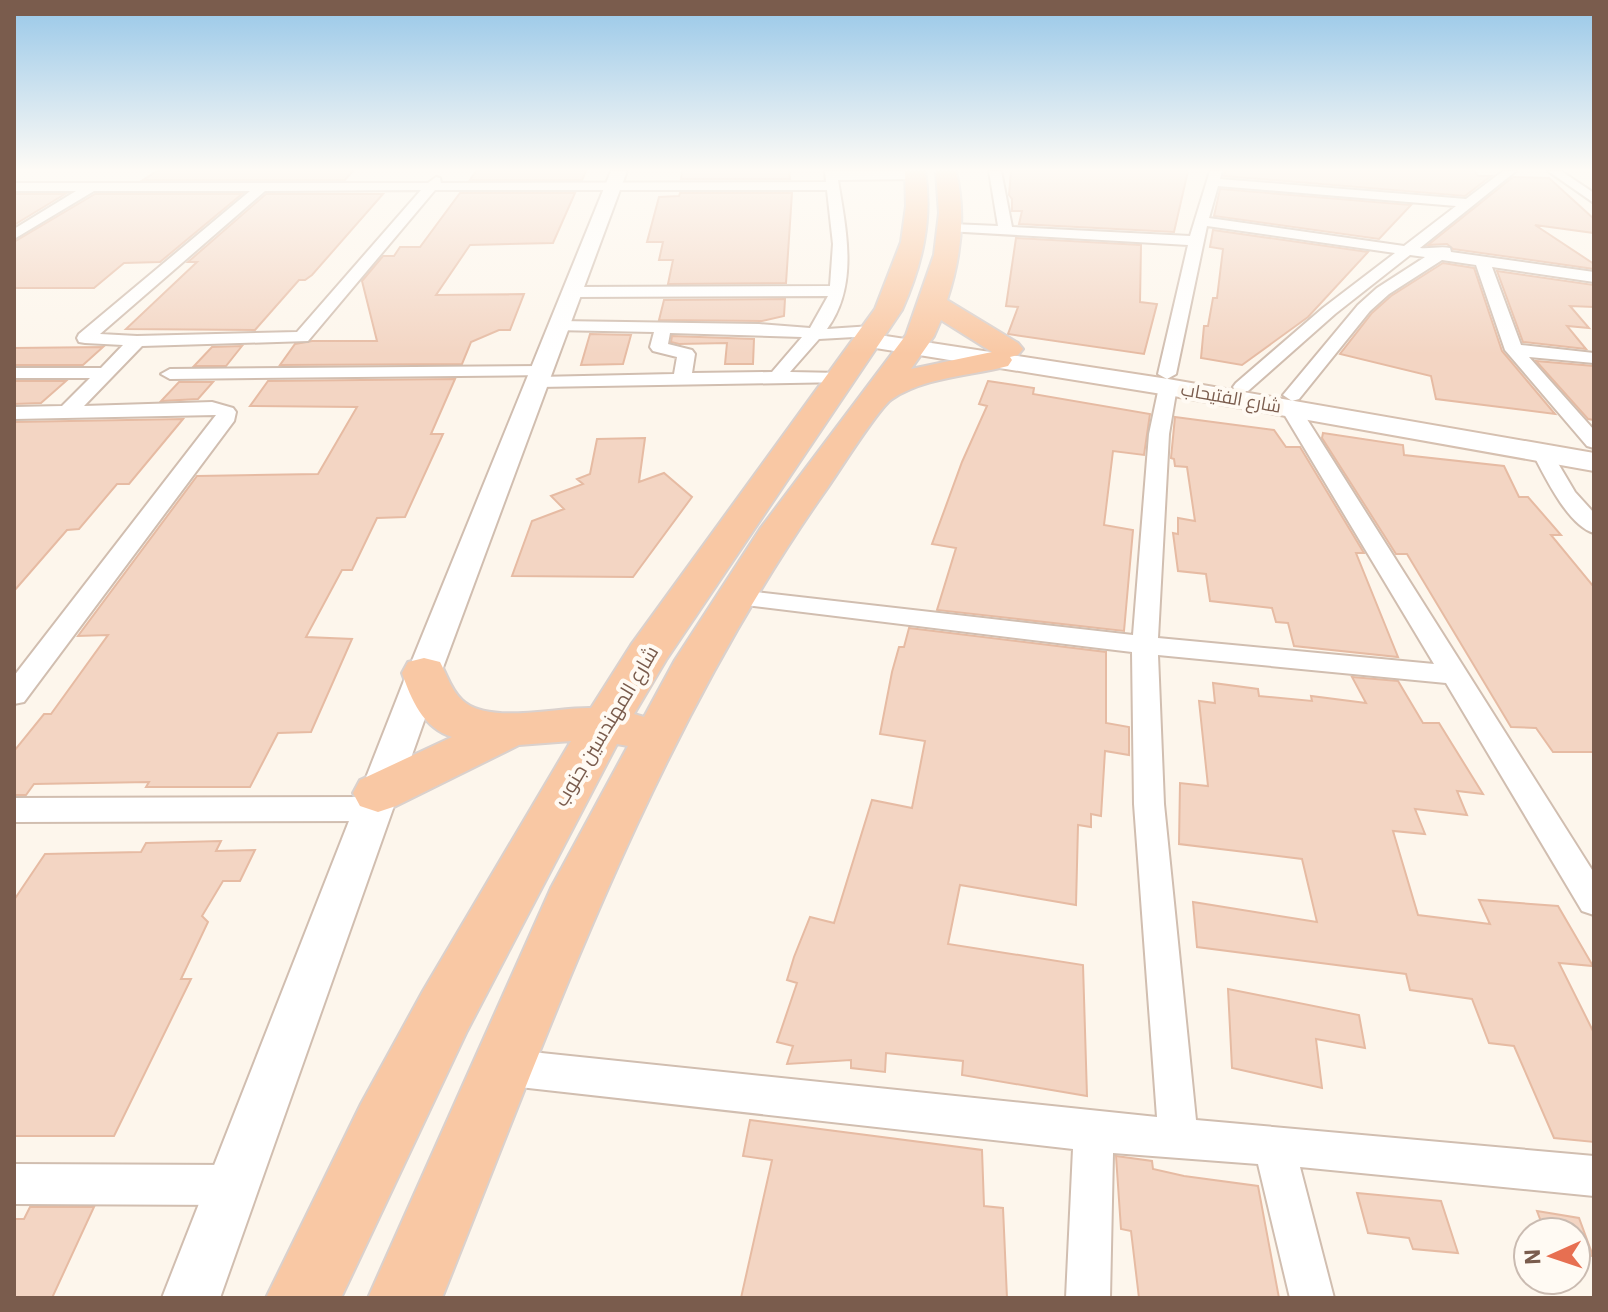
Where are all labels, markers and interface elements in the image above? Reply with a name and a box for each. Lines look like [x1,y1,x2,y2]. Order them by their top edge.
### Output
street label: شارع الفتيحاب [1179,377,1283,419]
street label: شارع المهندسين جنوب [547,640,665,812]
north arrow [1512,1216,1592,1296]
text: N [1517,1248,1546,1266]

